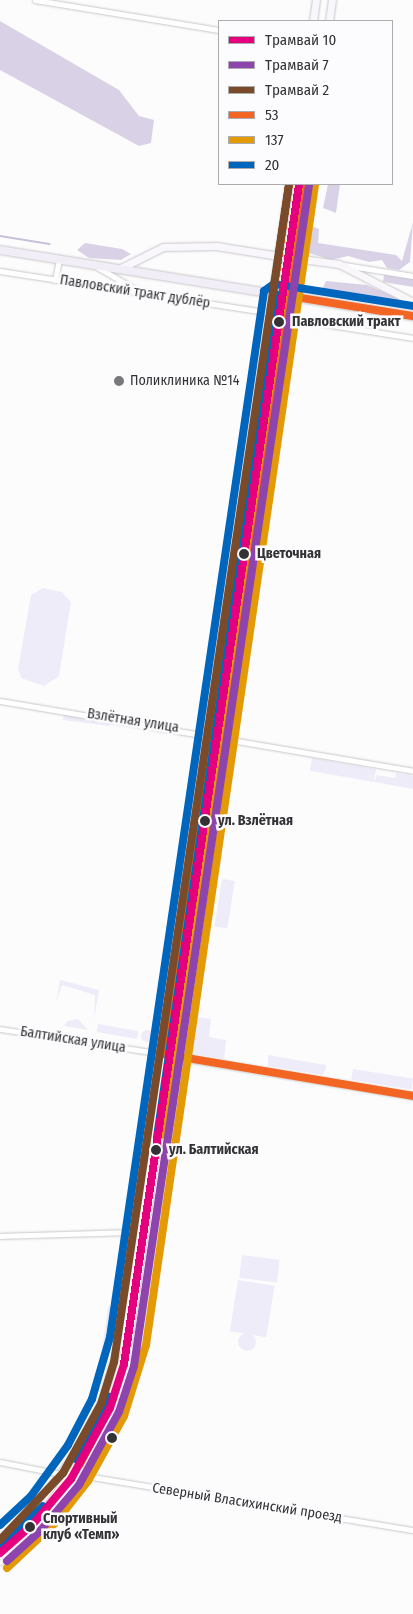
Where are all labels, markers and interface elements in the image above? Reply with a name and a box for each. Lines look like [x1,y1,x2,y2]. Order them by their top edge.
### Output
legend [218,20,393,185]
text: Трамвай 10 [265,31,336,49]
text: Трамвай 7 [265,56,329,74]
text: Трамвай 2 [265,81,329,99]
text: 53 [265,106,279,124]
text: 137 [265,131,284,149]
text: 20 [265,156,279,174]
street label: Павловский тракт дублёр [59,272,211,312]
marker: Павловский тракт [270,313,288,331]
place label: Павловский тракт [292,314,401,330]
place label: Поликлиника №14 [130,373,239,389]
marker: Поликлиника №14 [112,374,126,388]
marker: Цветочная [235,545,253,563]
place label: Цветочная [257,546,321,562]
street label: Взлётная улица [86,705,180,737]
marker: ул. Взлётная [196,812,214,830]
place label: ул. Взлётная [218,813,293,829]
street label: Балтийская улица [19,1023,127,1057]
marker: ул. Балтийская [147,1141,165,1159]
place label: ул. Балтийская [169,1142,258,1158]
unlabelled marker [107,1433,117,1443]
street label: Северный Власихинский проезд [151,1480,343,1526]
place label: Спортивный клуб «Темп» [43,1511,119,1544]
marker: Спортивный клуб «Темп» [21,1518,39,1536]

